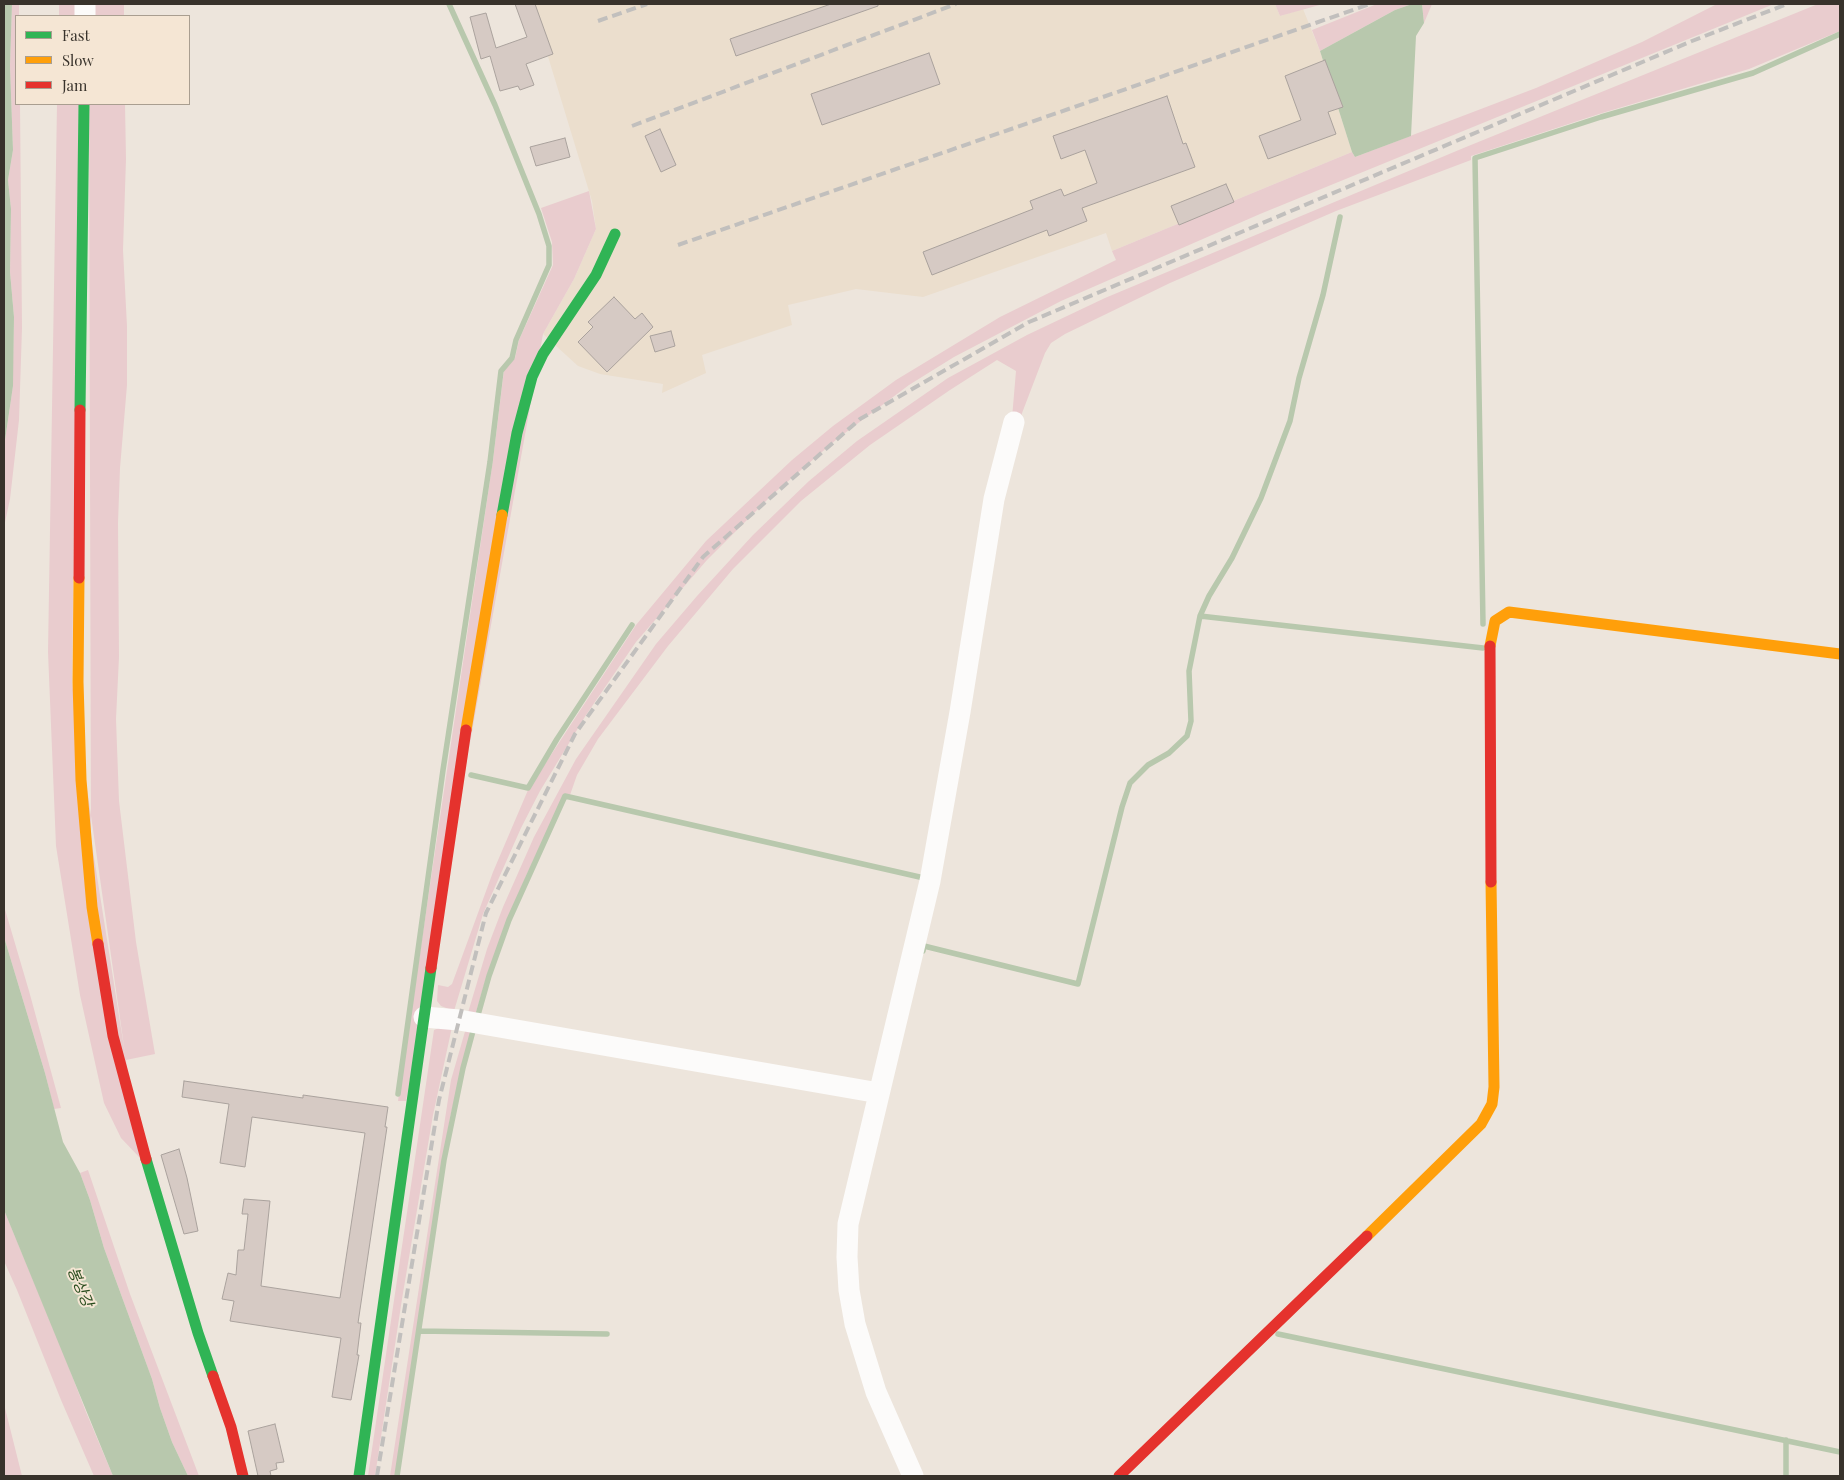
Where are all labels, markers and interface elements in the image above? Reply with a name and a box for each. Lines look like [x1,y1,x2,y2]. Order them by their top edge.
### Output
legend [15,15,190,105]
text: Fast [62,25,90,45]
text: Slow [62,50,94,70]
text: Jam [62,75,87,95]
water label: 봉상강 [64,1264,96,1310]

